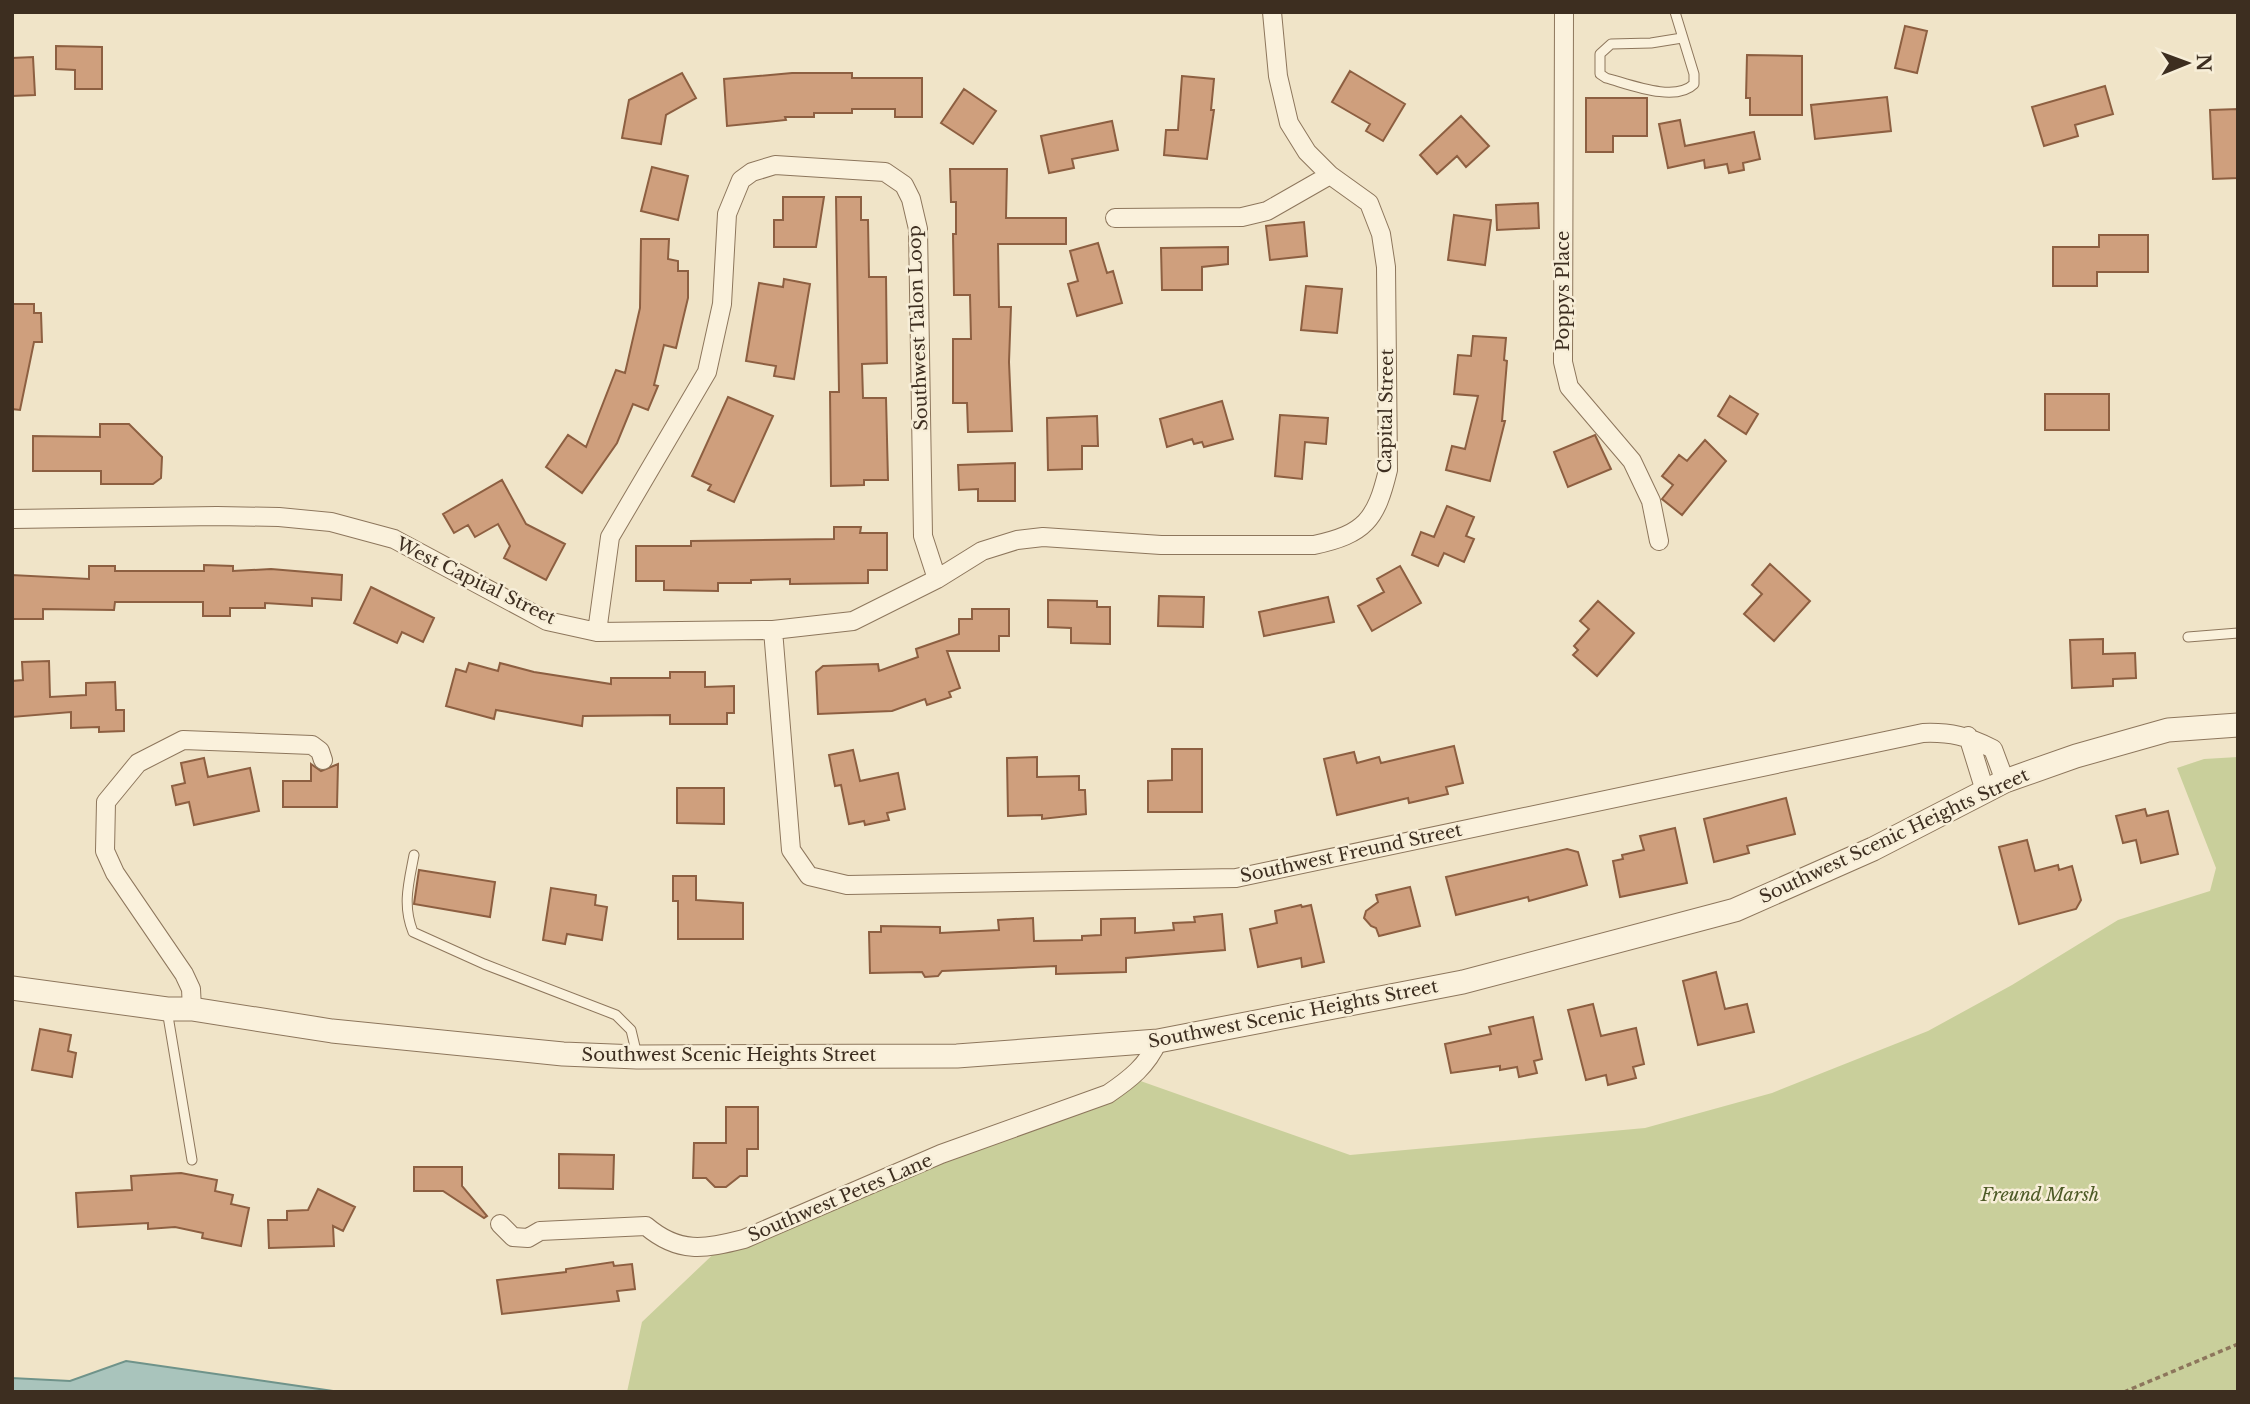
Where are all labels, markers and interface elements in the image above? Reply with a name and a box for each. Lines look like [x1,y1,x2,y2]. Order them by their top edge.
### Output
north arrow [2152,28,2222,98]
text: N [2192,54,2215,72]
street label: Southwest Talon Loop [903,225,933,431]
street label: Poppys Place [1552,231,1574,351]
street label: Capital Street [1374,348,1398,474]
street label: West Capital Street [392,532,560,629]
street label: Southwest Scenic Heights Street [1756,764,2032,908]
street label: Southwest Freund Street [1238,819,1464,887]
street label: Southwest Scenic Heights Street [1146,975,1440,1053]
street label: Southwest Scenic Heights Street [582,1044,877,1066]
street label: Southwest Petes Lane [745,1149,935,1247]
park label: Freund Marsh [1980,1184,2099,1206]

